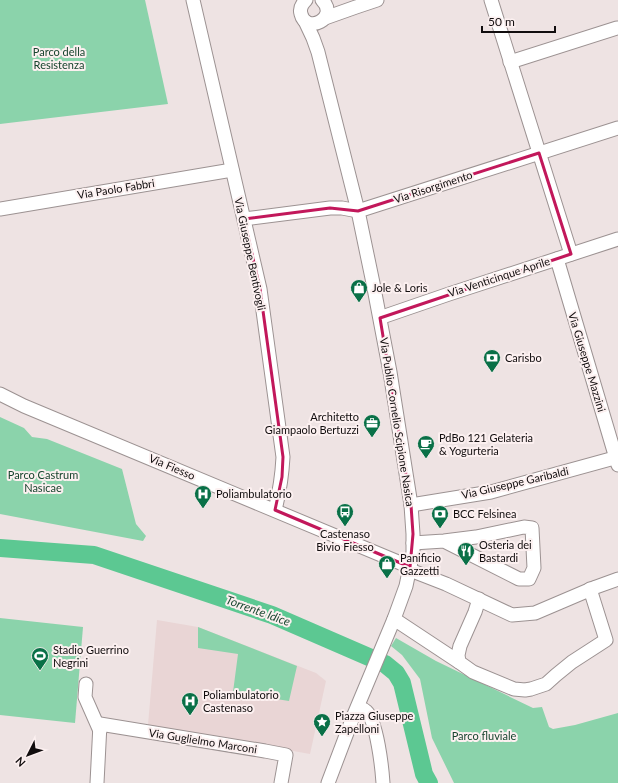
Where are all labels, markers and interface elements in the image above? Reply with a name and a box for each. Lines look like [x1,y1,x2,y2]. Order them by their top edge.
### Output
scale bar [482,8,555,34]
text: 50 m [488,14,515,29]
park label: Parco della Resistenza [33,45,85,71]
street label: Via Risorgimento [392,168,474,205]
street label: Via Paolo Fabbri [76,176,156,201]
street label: Via Giuseppe Bentivogli [232,196,269,312]
street label: Via Venticinque Aprile [446,254,552,299]
shop icon: Jole & Loris [349,278,369,303]
place label: Jole & Loris [372,281,428,294]
street label: Via Giuseppe Mazzini [566,310,609,414]
street label: Via Publio Cornelio Scipione Nasica [378,337,417,507]
bank icon: Carisbo [482,348,502,373]
place label: Carisbo [505,351,542,364]
place label: Architetto Giampaolo Bertuzzi [265,410,359,436]
office icon: Architetto Giampaolo Bertuzzi [362,413,382,438]
place label: PdBo 121 Gelateria & Yogurteria [439,431,533,457]
cafe icon: PdBo 121 Gelateria & Yogurteria [416,434,436,459]
street label: Via Fiesso [147,451,197,482]
street label: Via Giuseppe Garibaldi [460,464,570,501]
park label: Parco Castrum Nasicae [8,468,78,494]
hospital icon: Poliambulatorio [193,484,213,509]
place label: Poliambulatorio [216,487,292,500]
bus stop icon: Castenaso Bivio Fiesso [335,502,355,527]
bank icon: BCC Felsinea [430,504,450,529]
place label: BCC Felsinea [453,507,516,520]
place label: Castenaso Bivio Fiesso [316,527,374,553]
place label: Osteria dei Bastardi [479,538,532,564]
restaurant icon: Osteria dei Bastardi [456,541,476,566]
place label: Panificio Gazzetti [400,551,441,577]
shop icon: Panificio Gazzetti [377,554,397,579]
water label: Torrente Idice [224,592,293,629]
place label: Stadio Guerrino Negrini [53,643,129,669]
sports icon: Stadio Guerrino Negrini [30,646,50,671]
place label: Poliambulatorio Castenaso [203,688,279,714]
hospital icon: Poliambulatorio Castenaso [180,691,200,716]
place label: Piazza Giuseppe Zapelloni [335,709,414,735]
place icon: Piazza Giuseppe Zapelloni [312,712,332,737]
street label: Via Guglielmo Marconi [148,726,258,756]
park label: Parco fluviale [452,729,517,742]
north arrow [8,735,48,775]
text: N [13,755,28,770]

